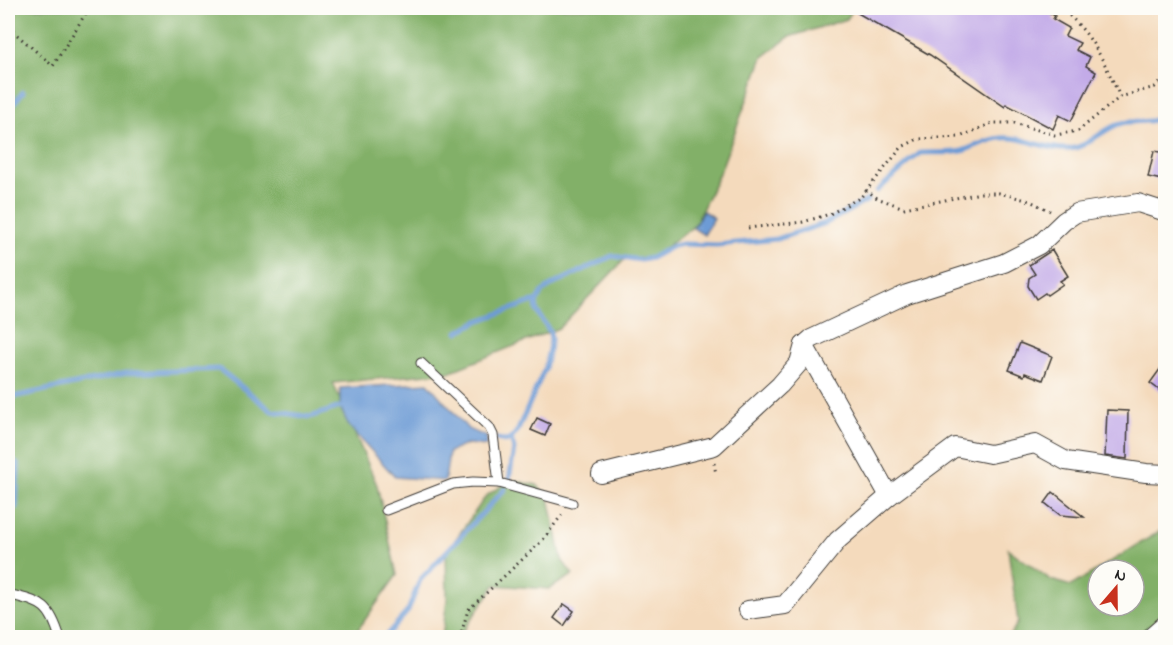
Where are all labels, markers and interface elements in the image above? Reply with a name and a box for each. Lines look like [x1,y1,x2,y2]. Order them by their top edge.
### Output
north arrow [1086,558,1146,618]
text: N [1111,563,1130,589]

